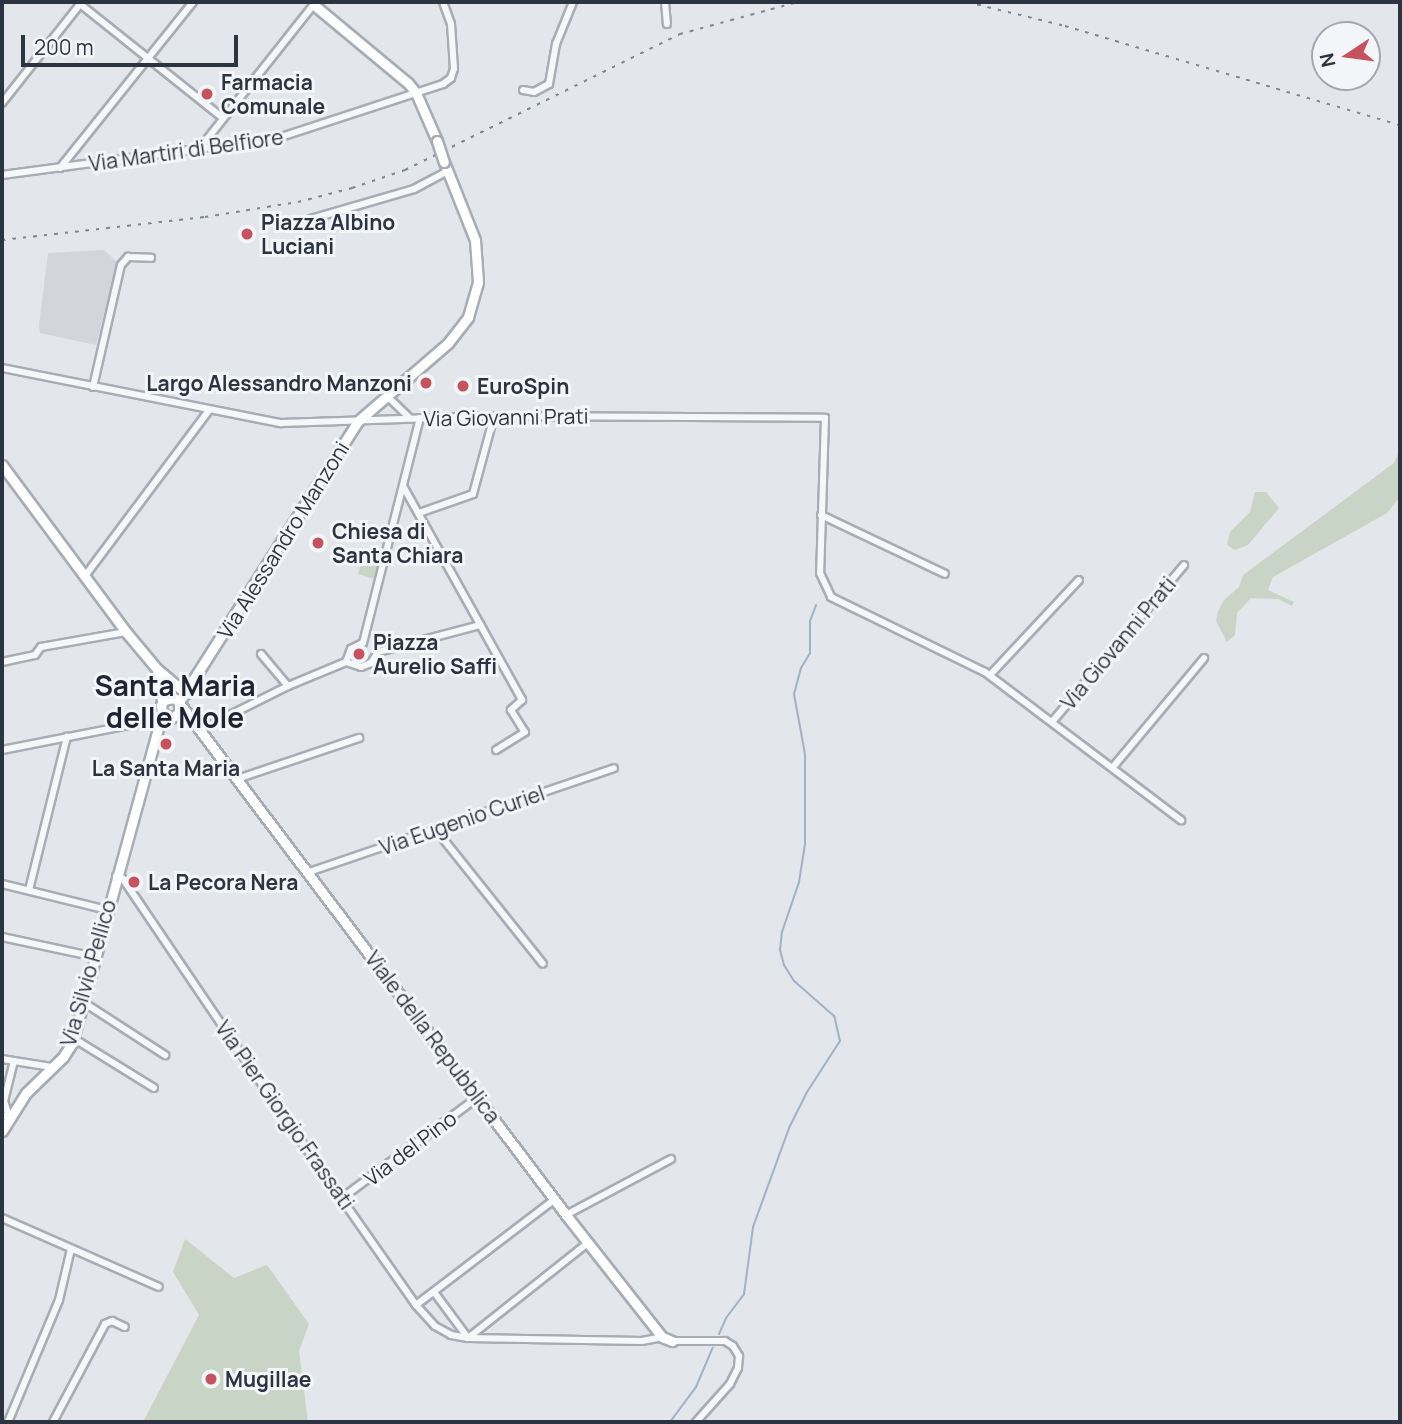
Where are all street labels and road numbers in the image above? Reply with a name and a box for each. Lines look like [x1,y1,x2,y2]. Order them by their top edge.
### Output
street label: Via Martiri di Belfiore [87,124,285,176]
street label: Via Giovanni Prati [423,403,589,431]
street label: Via Alessandro Manzoni [212,437,354,643]
street label: Via Giovanni Prati [1055,572,1181,714]
street label: Via Eugenio Curiel [376,780,548,860]
street label: Via Silvio Pellico [55,897,121,1049]
street label: Viale della Repubblica [360,946,506,1128]
street label: Via Pier Giorgio Frassati [210,1016,360,1214]
street label: Via del Pino [359,1105,461,1191]

